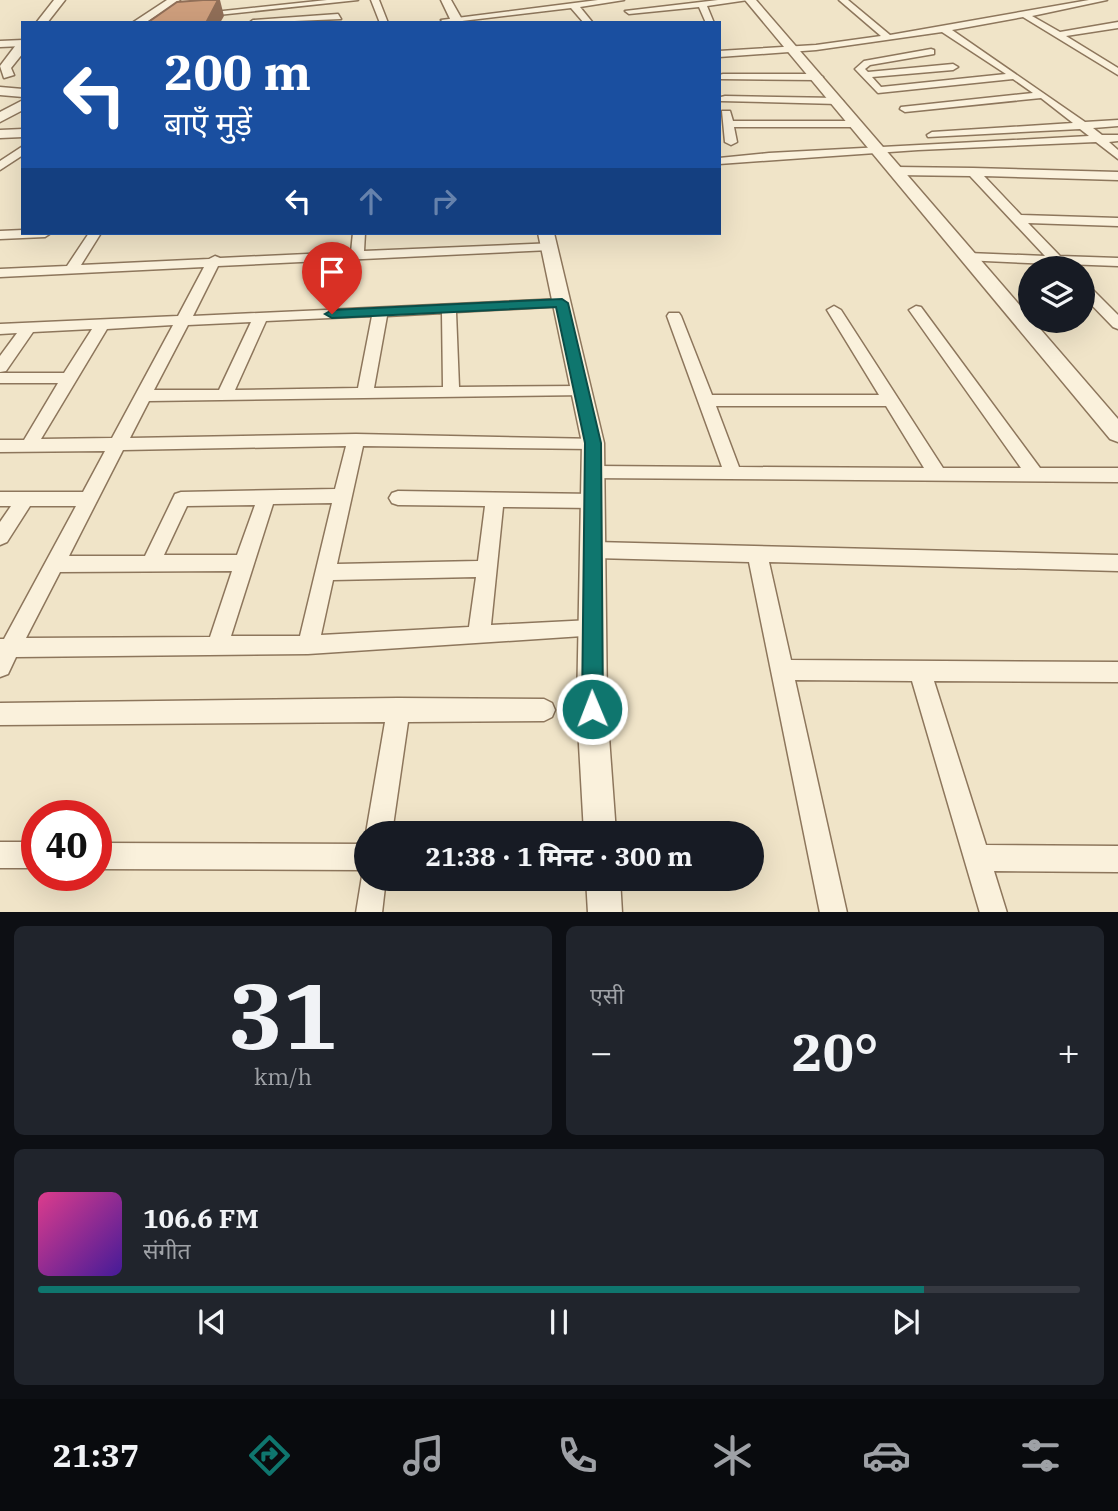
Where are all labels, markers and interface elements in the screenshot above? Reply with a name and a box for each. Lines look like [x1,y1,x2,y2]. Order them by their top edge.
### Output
text: 200 m [164,40,311,103]
icon: left [49,49,140,140]
text: बाएँ मुड़ें [164,102,252,144]
icon: left [279,182,317,220]
icon: ahead [352,182,390,220]
icon: right [425,182,463,220]
pin [302,242,362,314]
icon: arrive [313,253,351,291]
map controls [1018,256,1095,333]
button: layers [1018,256,1095,333]
position arrow [555,672,629,746]
speed limit sign: 40 [21,800,112,891]
text: 21:38 · 1 मिनट · 300 m [425,839,693,873]
text: 31 [228,956,338,1074]
text: एसी [590,980,624,1010]
text: 20° [792,1018,878,1085]
text: − [590,1027,613,1076]
text: + [1057,1027,1080,1076]
text: km/h [254,1061,312,1091]
text: 106.6 FM [143,1201,259,1235]
text: संगीत [143,1235,191,1265]
icon: previous [193,1303,231,1341]
icon: pause [540,1303,578,1341]
icon: next [887,1303,925,1341]
icon: directions [245,1431,294,1480]
icon: music [399,1431,448,1480]
icon: phone [553,1431,602,1480]
icon: climate [708,1431,757,1480]
icon: car [862,1431,911,1480]
icon: filters [1016,1431,1065,1480]
text: 21:37 [53,1434,139,1476]

